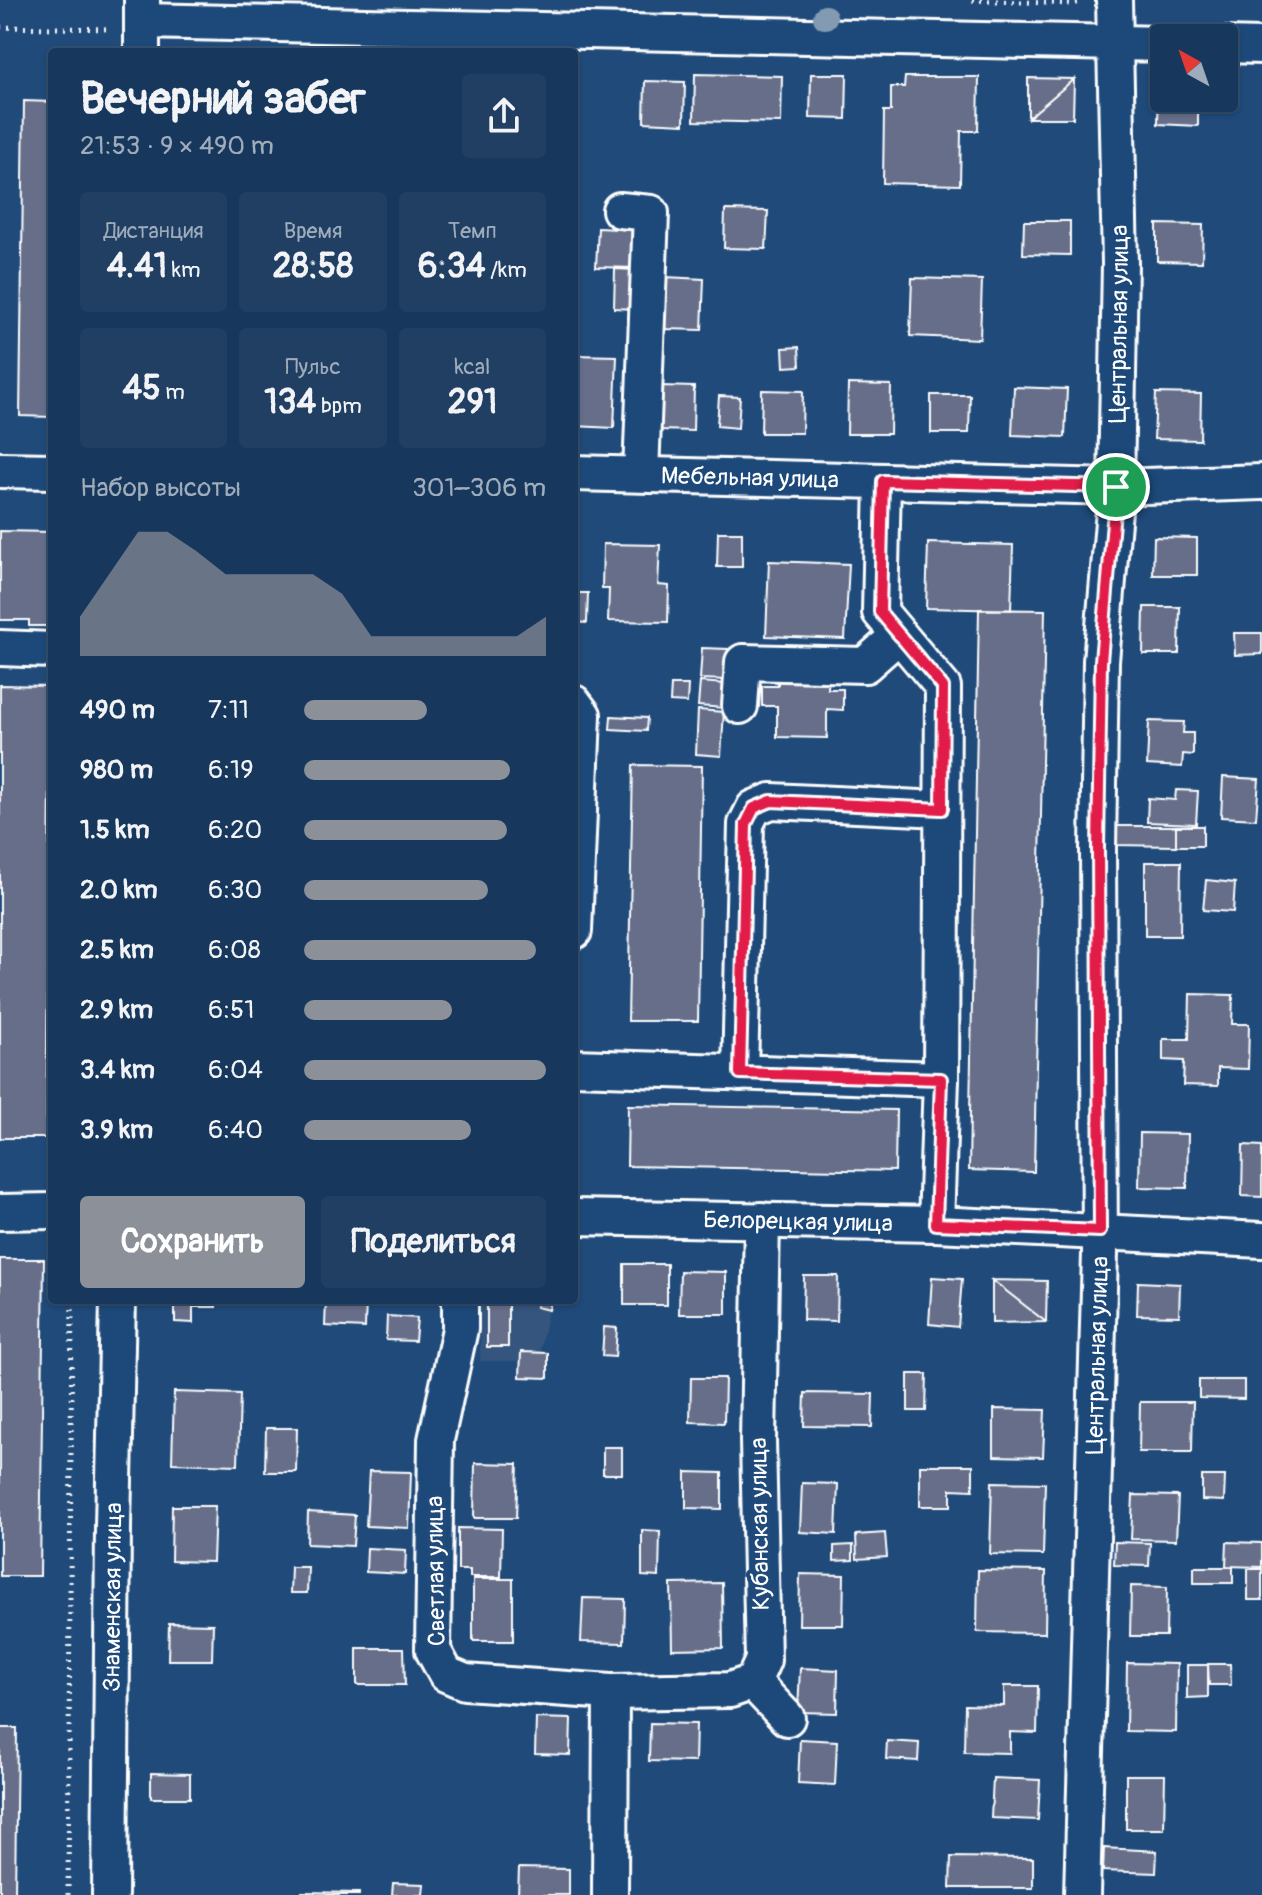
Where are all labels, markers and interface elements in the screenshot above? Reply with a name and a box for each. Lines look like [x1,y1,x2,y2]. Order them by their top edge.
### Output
north arrow [1150,24,1238,112]
map controls [1150,24,1238,112]
text: Вечерний забег [80,72,366,127]
button: share [462,74,546,158]
text: 21:53 · 9 × 490 m [80,130,274,162]
text: Дистанция [104,217,204,245]
text: Время [284,217,342,245]
text: Темп [448,217,497,245]
street label: Центральная улица [1103,224,1135,423]
text: 4.41 [107,245,167,288]
text: 28:58 [273,245,353,288]
text: 6:34 [418,245,485,288]
text: km [167,256,201,284]
text: /km [485,256,527,284]
text: Пульс [285,353,341,381]
text: kcal [454,353,490,381]
text: 45 [122,367,161,410]
text: m [161,378,185,406]
text: 134 [264,381,316,424]
text: 291 [447,381,497,424]
text: bpm [316,392,362,420]
pin [1082,453,1150,521]
street label: Мебельная улица [661,461,839,494]
icon: arrive [1094,465,1138,509]
text: Набор высоты [80,472,241,504]
text: 301–306 m [412,472,546,504]
text: 490 m [80,694,155,726]
text: 7:11 [208,694,249,726]
text: 980 m [80,754,153,786]
text: 6:19 [208,754,254,786]
text: 1.5 km [80,814,150,846]
text: 6:20 [208,814,262,846]
text: 2.0 km [80,874,158,906]
text: 6:30 [208,874,262,906]
text: 2.5 km [80,934,154,966]
text: 6:08 [208,934,261,966]
text: 2.9 km [80,994,153,1026]
text: 6:51 [208,994,254,1026]
text: 3.4 km [80,1054,155,1086]
text: 6:04 [208,1054,263,1086]
text: 3.9 km [80,1114,153,1146]
text: 6:40 [208,1114,263,1146]
button: Сохранить [80,1196,305,1288]
button: Поделиться [321,1196,546,1288]
street label: Белорецкая улица [703,1205,893,1238]
street label: Центральная улица [1080,1256,1114,1455]
street label: Кубанская улица [744,1437,776,1611]
street label: Светлая улица [420,1496,452,1646]
street label: Знаменская улица [97,1502,128,1692]

